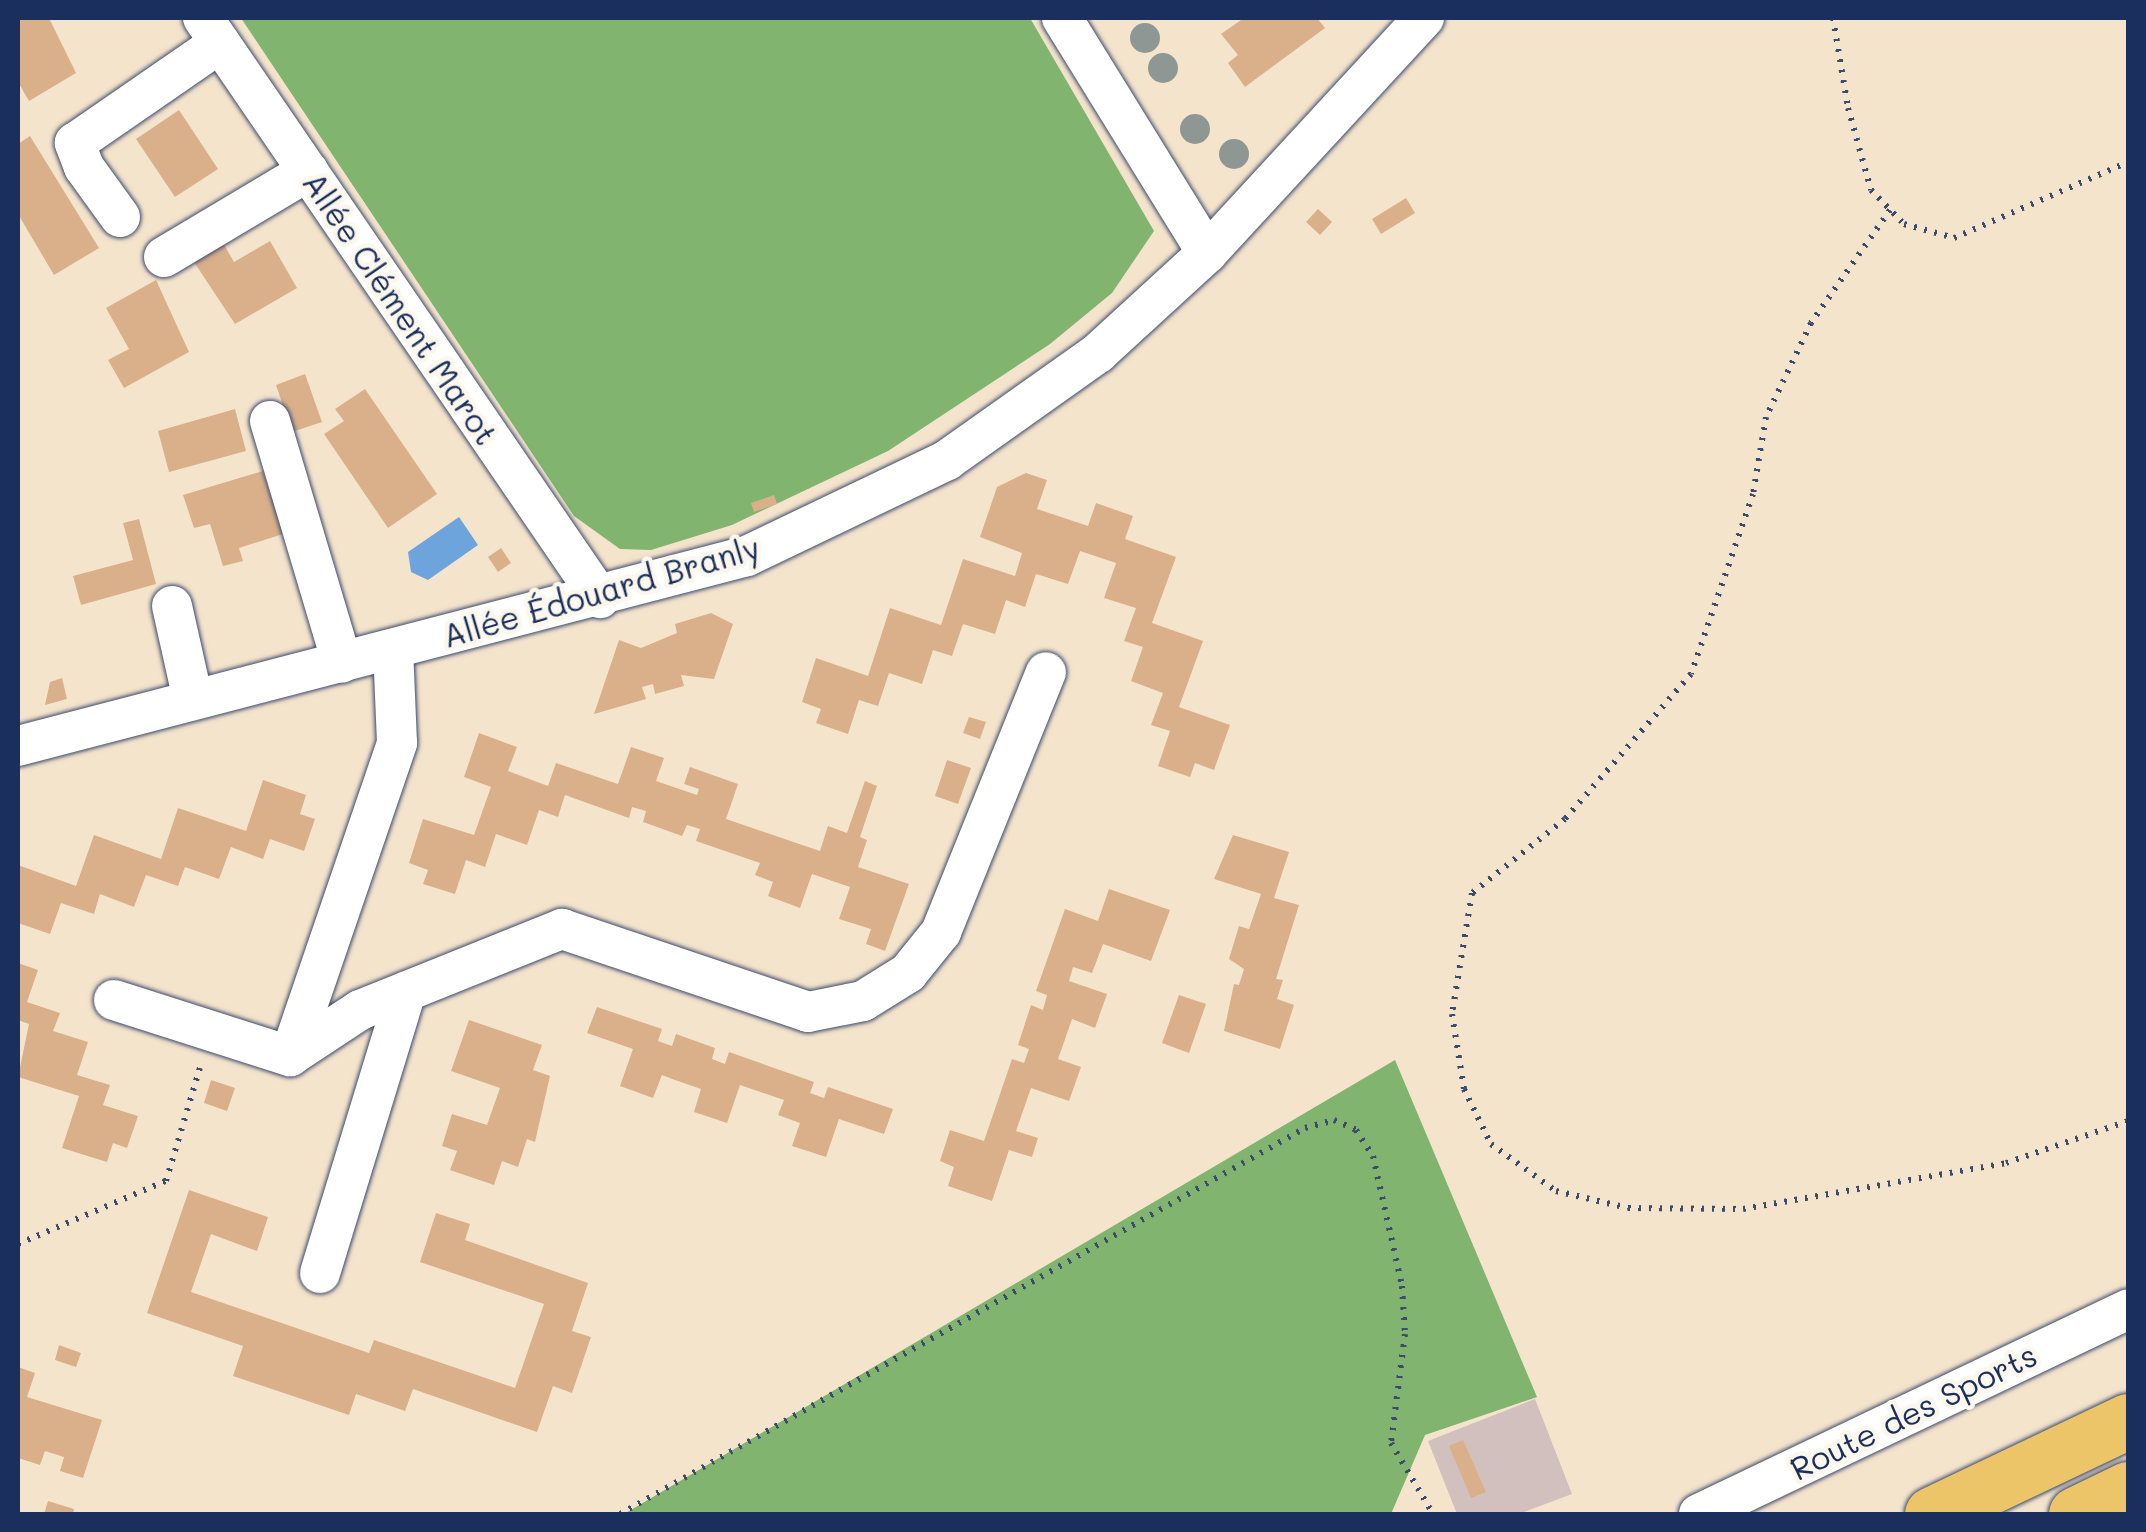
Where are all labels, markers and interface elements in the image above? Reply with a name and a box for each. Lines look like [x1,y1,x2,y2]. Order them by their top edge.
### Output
street label: Allée Clément Marot [295,164,507,452]
street label: Allée Édouard Branly [438,527,764,655]
street label: Route des Sports [1783,1335,2043,1487]

